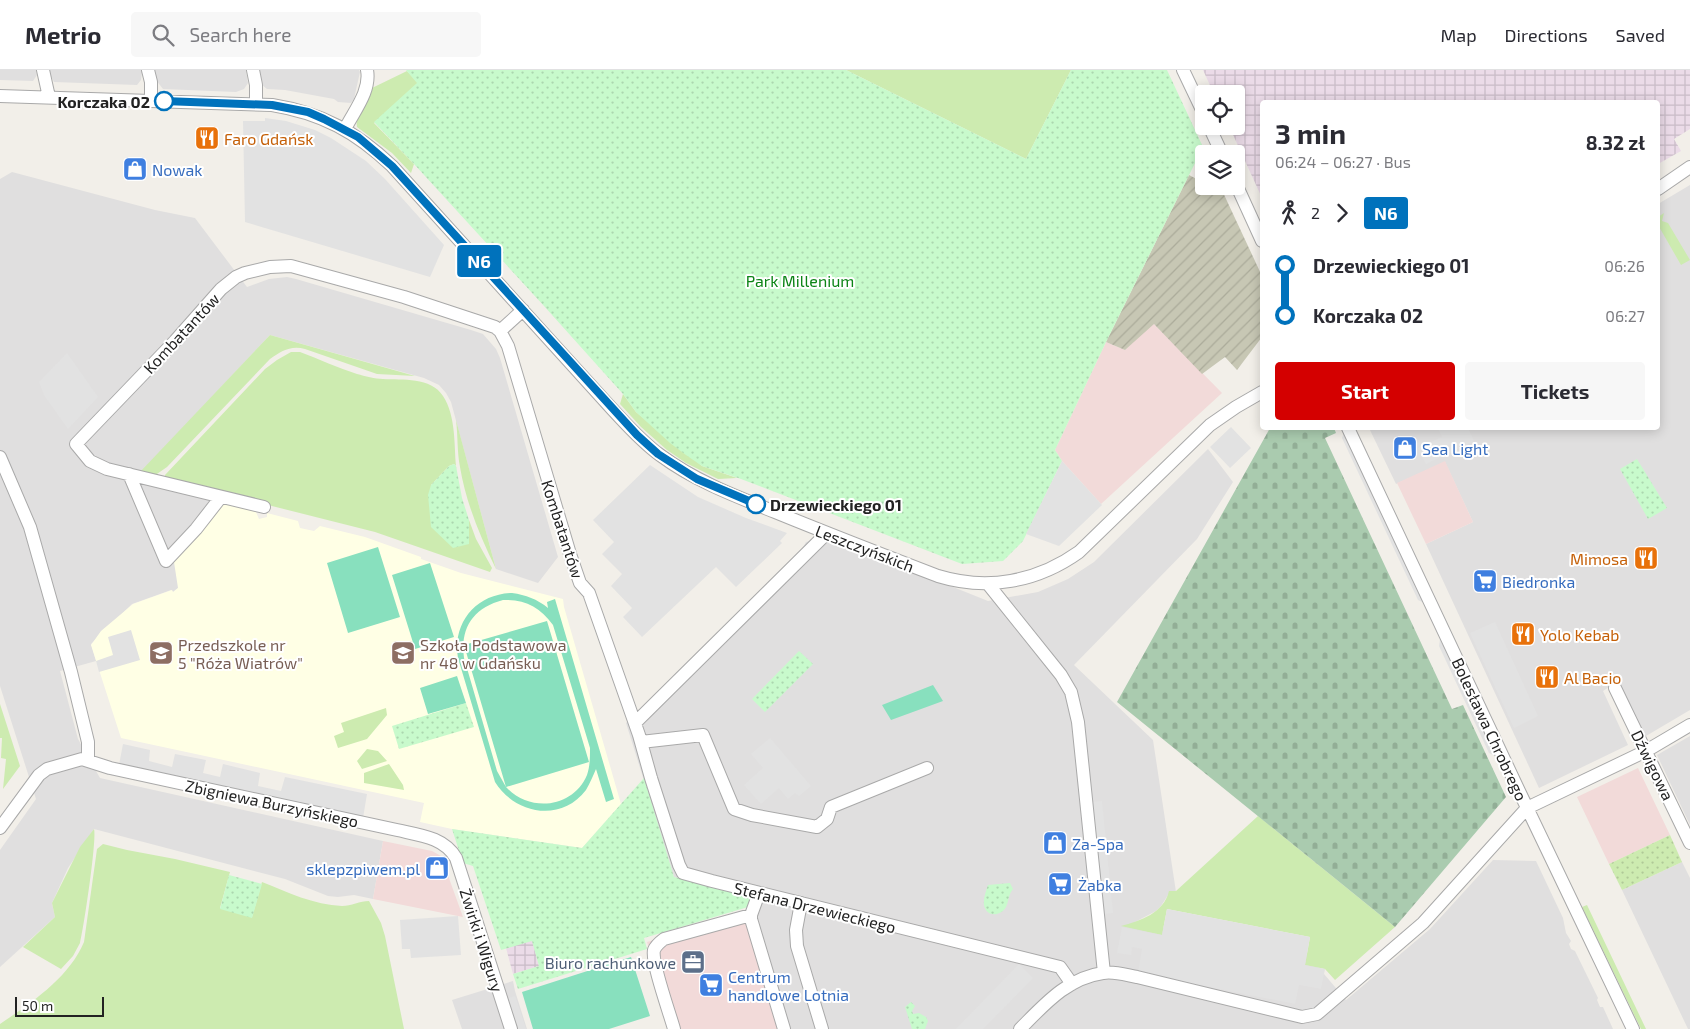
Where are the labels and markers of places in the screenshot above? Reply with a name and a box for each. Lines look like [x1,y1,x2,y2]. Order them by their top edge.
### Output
marker: Korczaka 02 [154,91,174,111]
place label: Korczaka 02 [57,92,150,111]
restaurant icon: Faro Gdańsk [194,125,220,151]
place label: Faro Gdańsk [224,129,313,148]
shop icon: Nowak [122,156,148,182]
place label: Nowak [152,160,202,179]
shop icon: Sea Light [1392,435,1418,461]
place label: Sea Light [1422,439,1488,458]
marker: Drzewieckiego 01 [746,494,766,514]
place label: Drzewieckiego 01 [770,495,902,514]
restaurant icon: Mimosa [1633,545,1659,571]
place label: Mimosa [1570,549,1628,568]
supermarket icon: Biedronka [1472,568,1498,594]
place label: Biedronka [1502,572,1575,591]
restaurant icon: Yolo Kebab [1510,621,1536,647]
place label: Yolo Kebab [1540,625,1619,644]
place label: Przedszkole nr 5 "Róża Wiatrów" [178,635,303,672]
place label: Szkoła Podstawowa nr 48 w Gdańsku [420,635,566,672]
school or university icon: Przedszkole nr 5 "Róża Wiatrów" [148,640,174,666]
school or university icon: Szkoła Podstawowa nr 48 w Gdańsku [390,640,416,666]
restaurant icon: Al Bacio [1534,664,1560,690]
place label: Al Bacio [1564,668,1621,687]
shop icon: Za-Spa [1042,830,1068,856]
place label: Za-Spa [1072,834,1124,853]
shop icon: sklepzpiwem.pl [424,855,450,881]
place label: sklepzpiwem.pl [306,859,420,878]
supermarket icon: Żabka [1047,871,1073,897]
place label: Żabka [1078,875,1122,894]
office icon: Biuro rachunkowe [680,949,706,975]
place label: Biuro rachunkowe [545,953,676,972]
place label: Centrum handlowe Lotnia [728,967,849,1004]
supermarket icon: Centrum handlowe Lotnia [698,972,724,998]

